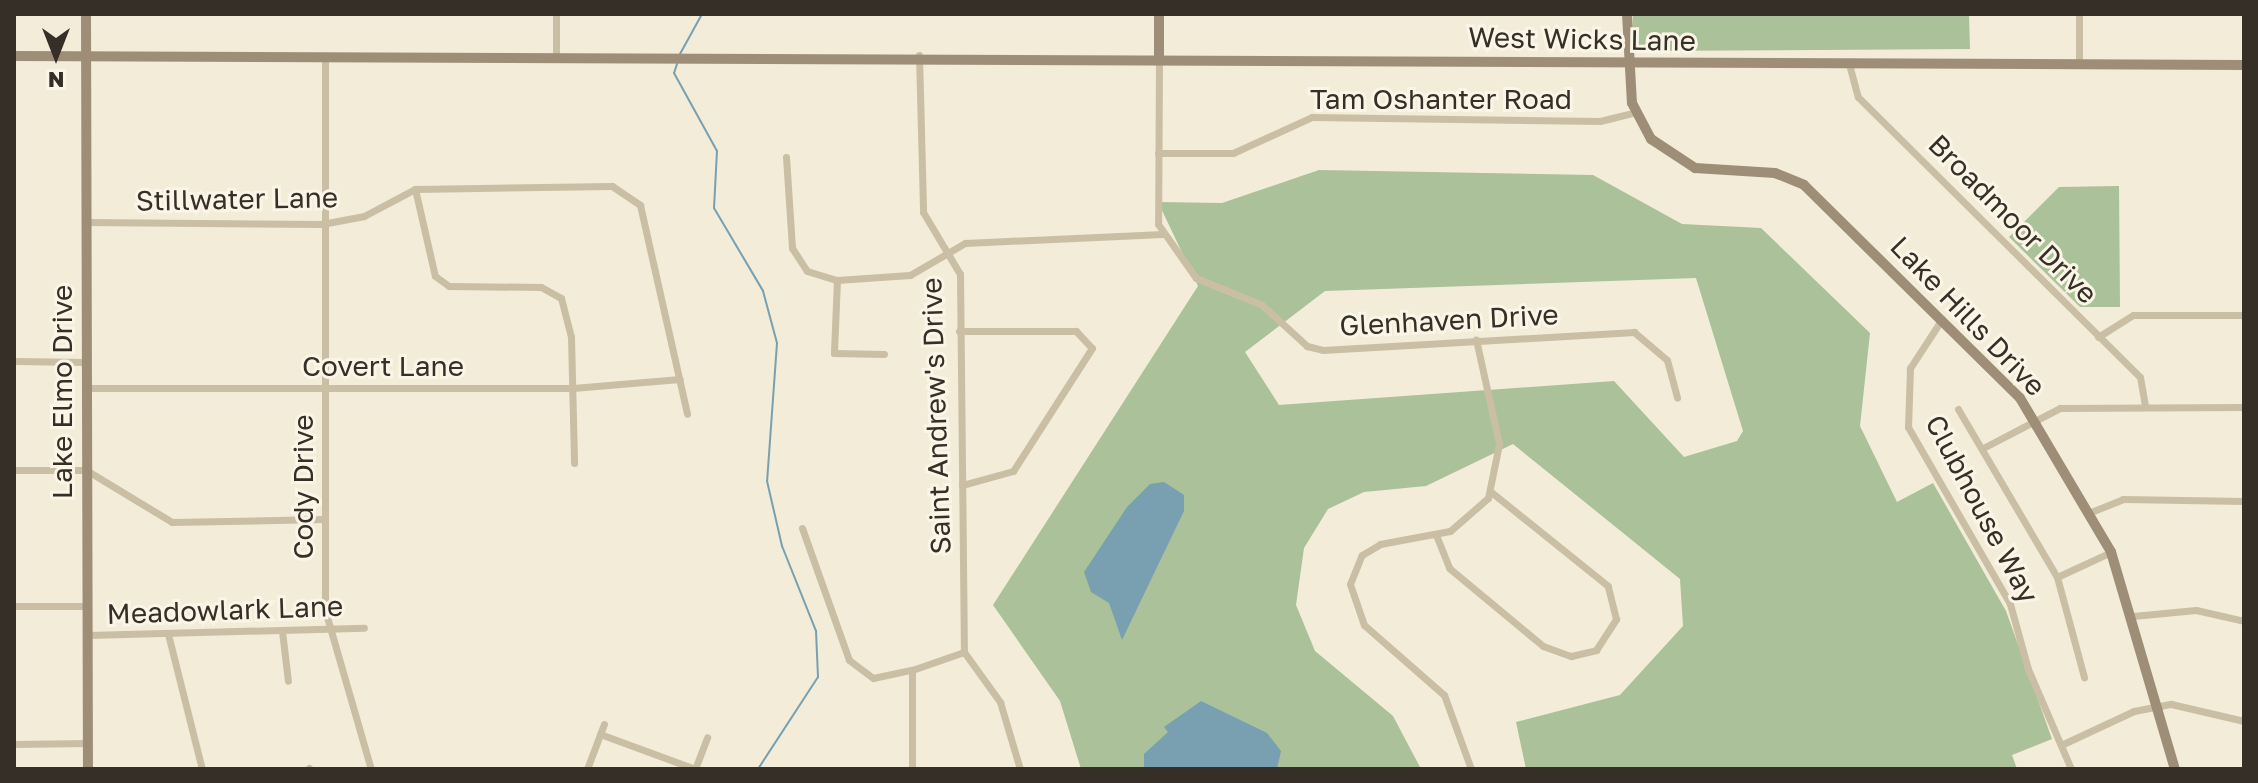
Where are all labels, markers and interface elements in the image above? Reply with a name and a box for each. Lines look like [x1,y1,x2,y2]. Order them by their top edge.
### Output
north arrow [16,16,96,96]
street label: West Wicks Lane [1468,20,1696,58]
text: N [48,67,64,94]
street label: Tam Oshanter Road [1310,82,1572,116]
street label: Broadmoor Drive [1922,128,2104,310]
street label: Stillwater Lane [136,180,338,218]
street label: Lake Hills Drive [1884,229,2052,403]
street label: Saint Andrew's Drive [914,277,958,555]
street label: Lake Elmo Drive [45,285,79,499]
street label: Glenhaven Drive [1339,297,1559,343]
street label: Covert Lane [302,349,464,383]
street label: Clubhouse Way [1918,409,2046,609]
street label: Cody Drive [286,414,320,560]
street label: Meadowlark Lane [106,589,344,631]

